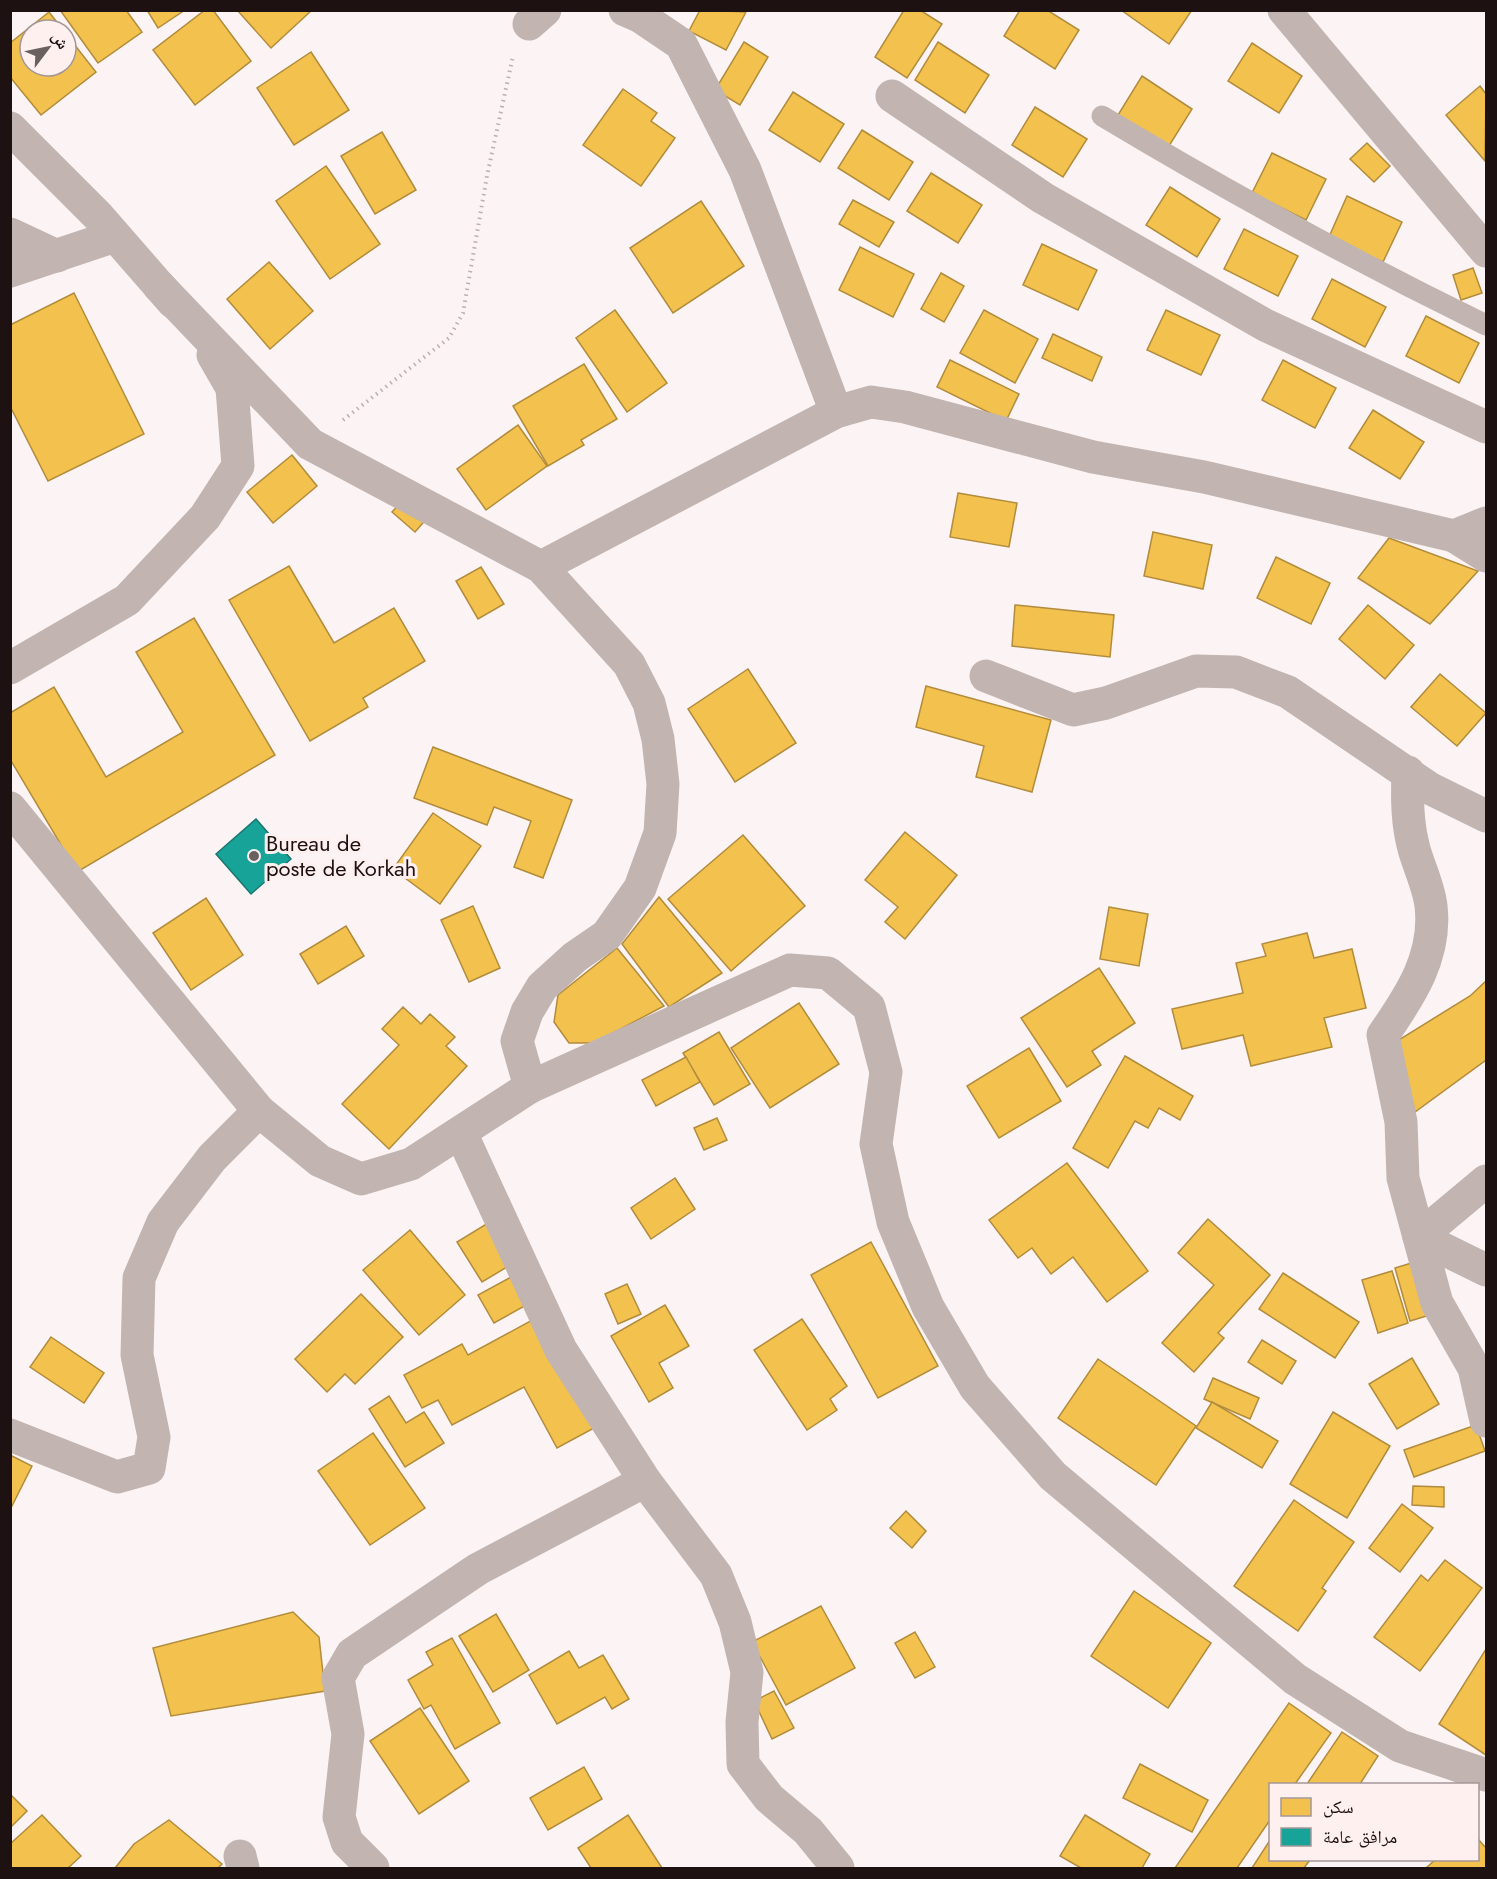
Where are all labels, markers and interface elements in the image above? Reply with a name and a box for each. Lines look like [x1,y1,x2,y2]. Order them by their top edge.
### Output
north arrow [18,18,78,78]
text: ش [46,27,75,54]
place label: Bureau de poste de Korkah [266,827,416,884]
marker: Bureau de poste de Korkah [247,849,261,863]
legend [1269,1783,1479,1861]
text: سكن [1323,1794,1354,1820]
text: مرافق عامة [1323,1824,1397,1850]

